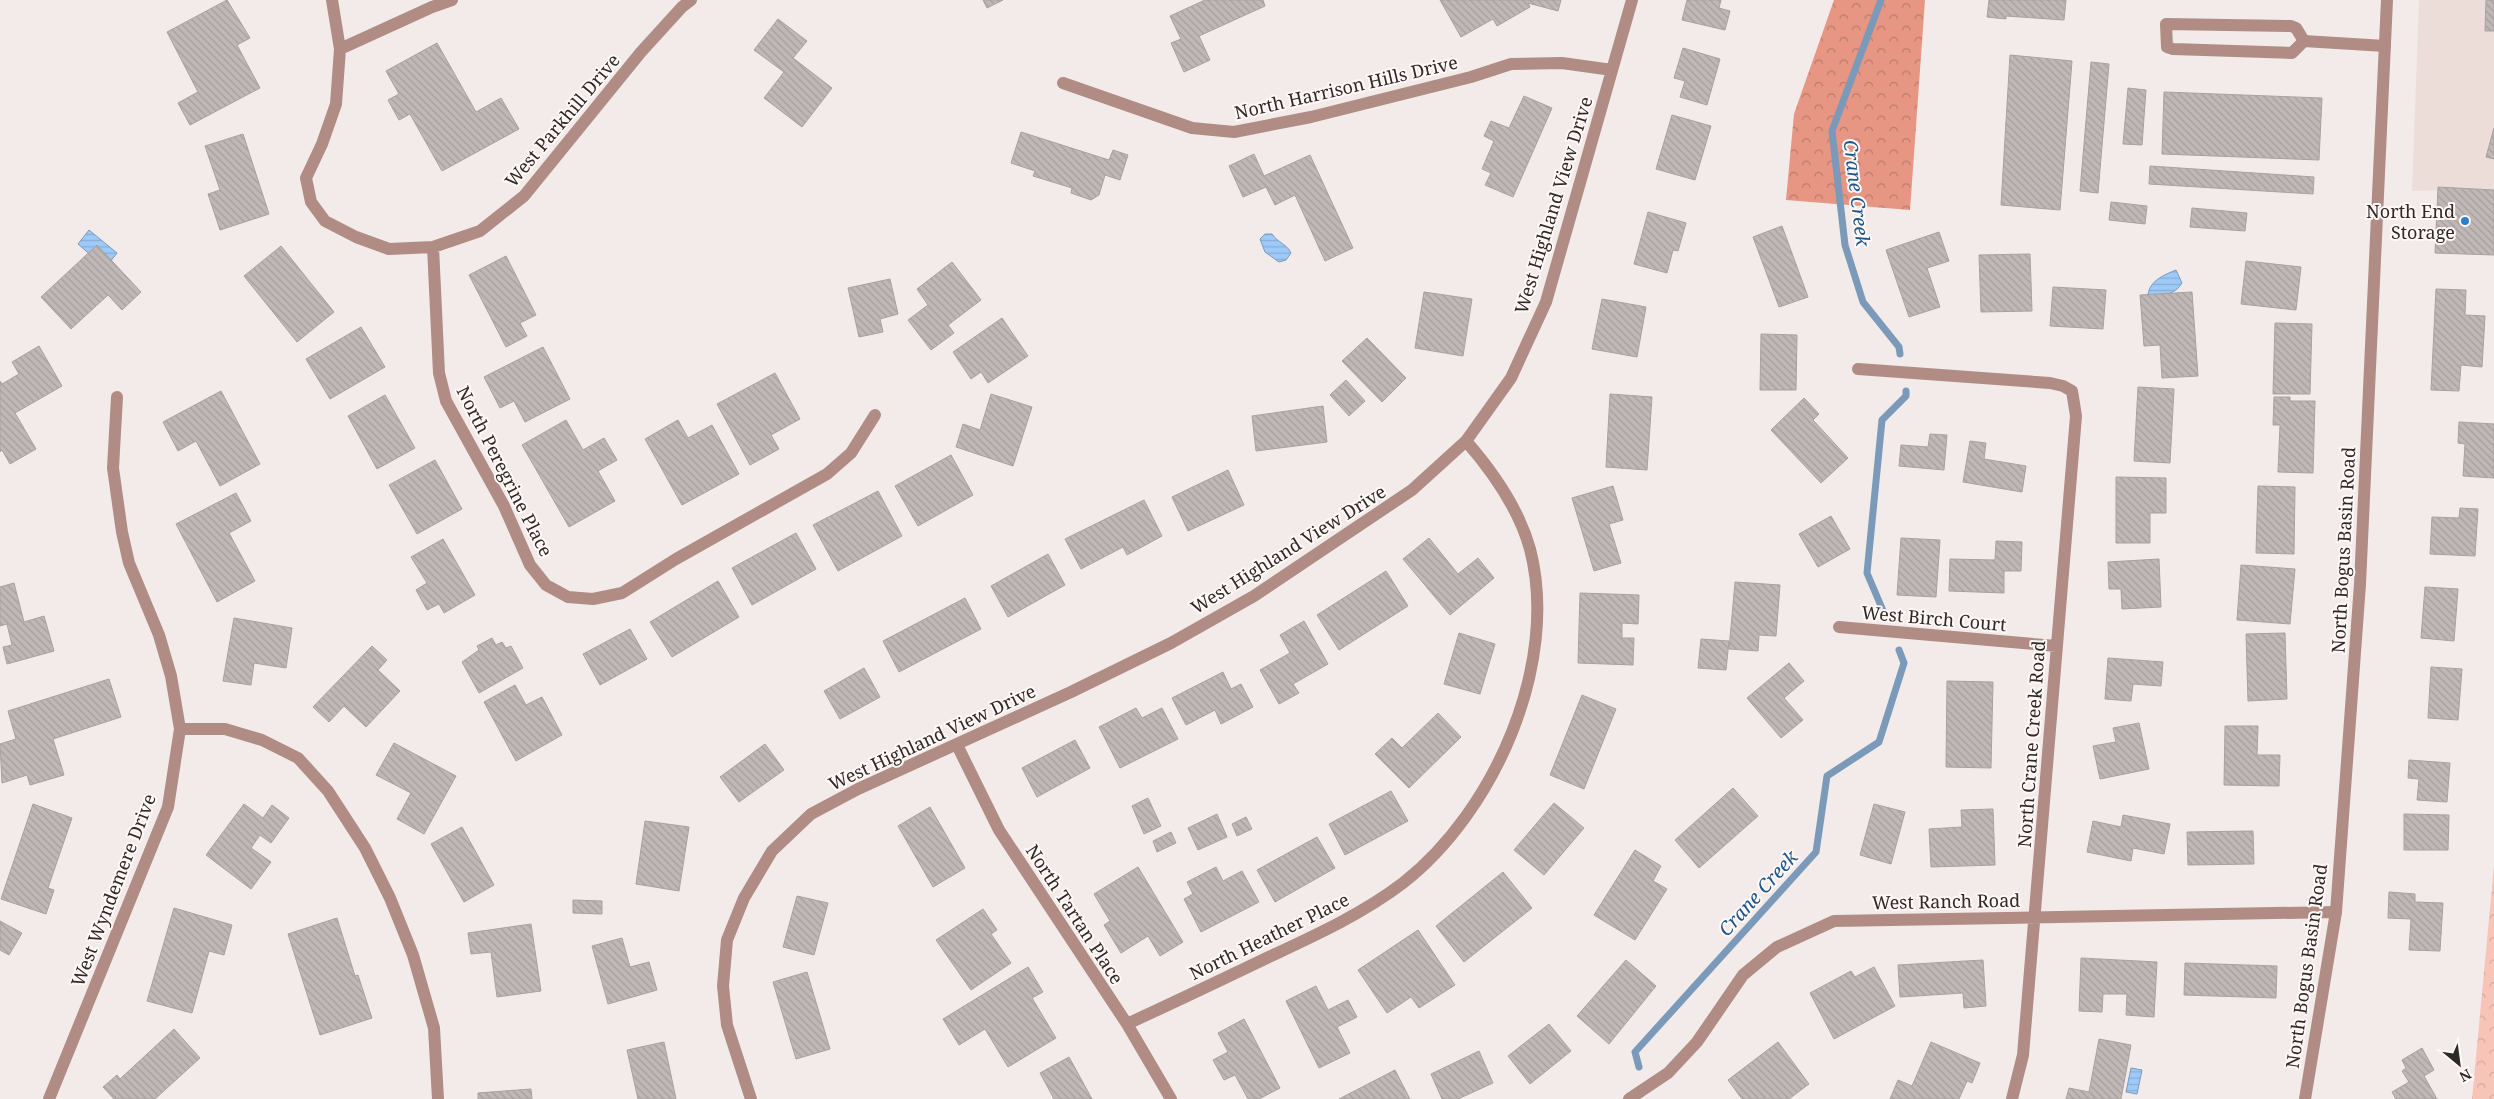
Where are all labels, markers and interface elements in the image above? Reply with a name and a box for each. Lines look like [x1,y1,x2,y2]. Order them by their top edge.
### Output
street label: West Parkhill Drive [499,48,625,192]
street label: North Harrison Hills Drive [1232,50,1460,124]
street label: West Highland View Drive [1509,93,1597,317]
water label: Crane Creek [1838,138,1877,249]
place label: North End Storage [2366,199,2455,244]
marker: North End Storage [2459,215,2471,227]
street label: North Peregrine Place [452,382,558,560]
street label: North Bogus Basin Road [2326,446,2360,654]
street label: West Highland View Drive [1186,479,1390,619]
street label: West Birch Court [1861,600,2007,636]
street label: North Crane Creek Road [2012,640,2050,848]
street label: West Highland View Drive [825,678,1039,796]
street label: West Wyndemere Drive [65,790,161,990]
street label: North Tartan Place [1021,840,1129,988]
water label: Crane Creek [1713,844,1804,941]
street label: North Bogus Basin Road [2280,862,2332,1070]
street label: North Heather Place [1185,887,1353,985]
street label: West Ranch Road [1872,888,2020,914]
north arrow [2434,1039,2484,1089]
text: N [2456,1065,2475,1087]

